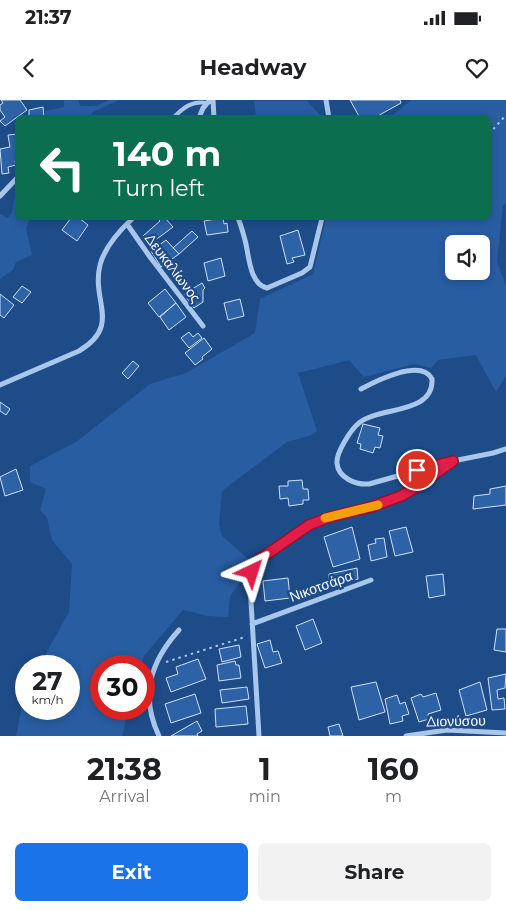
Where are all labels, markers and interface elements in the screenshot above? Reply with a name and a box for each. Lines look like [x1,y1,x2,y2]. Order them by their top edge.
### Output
text: 21:37 [25,6,72,29]
icon: back [15,54,43,82]
text: Headway [200,54,306,81]
icon: heart [463,54,491,82]
text: 140 m [113,132,221,175]
icon: left [30,135,95,200]
text: Turn left [113,175,205,202]
street label: Δευκαλίωνος [141,230,205,306]
map controls [445,235,490,280]
button: sound [445,235,490,280]
pin [396,449,438,491]
icon: arrive [403,456,431,484]
position arrow [225,545,277,597]
street label: Νικοτσάρα [287,566,355,606]
speed limit sign: 30 [90,655,155,720]
text: 27 [32,666,63,696]
text: km/h [31,692,64,707]
street label: Διονύσου [426,711,486,731]
text: 21:38 [87,751,162,788]
text: 1 [259,751,271,788]
text: 160 [368,751,419,788]
text: Arrival [99,787,150,806]
text: min [249,787,281,806]
text: m [385,787,402,806]
button: Exit [15,843,248,901]
button: Share [258,843,491,901]

